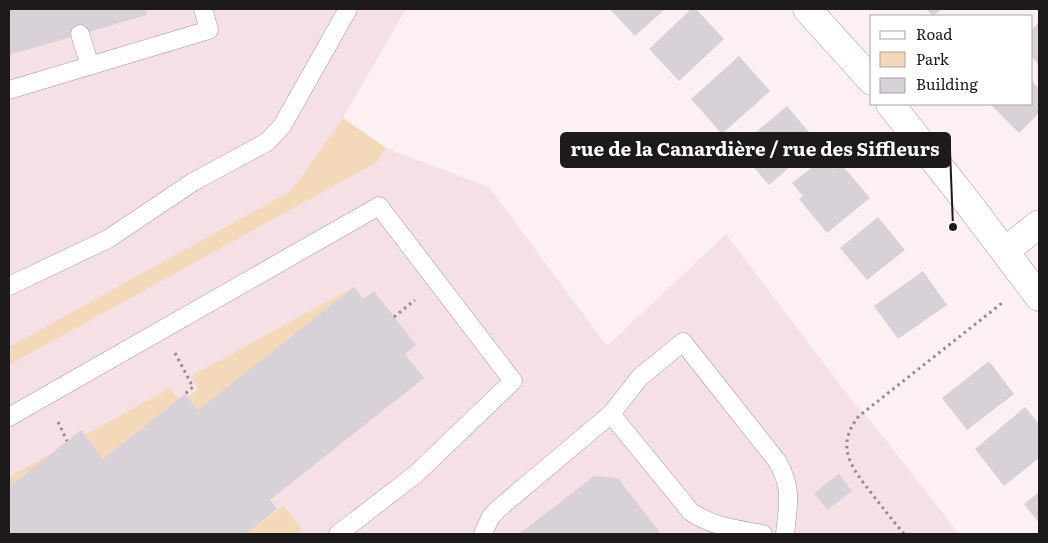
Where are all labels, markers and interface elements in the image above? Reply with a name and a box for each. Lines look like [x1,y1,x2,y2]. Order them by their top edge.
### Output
legend [870,15,1033,105]
text: Road [916,22,952,45]
text: Park [916,47,950,70]
text: Building [916,72,978,95]
callout: rue de la Canardière / rue des Siffleurs [561,133,950,167]
text: rue de la Canardière / rue des Siffleurs [571,134,939,162]

